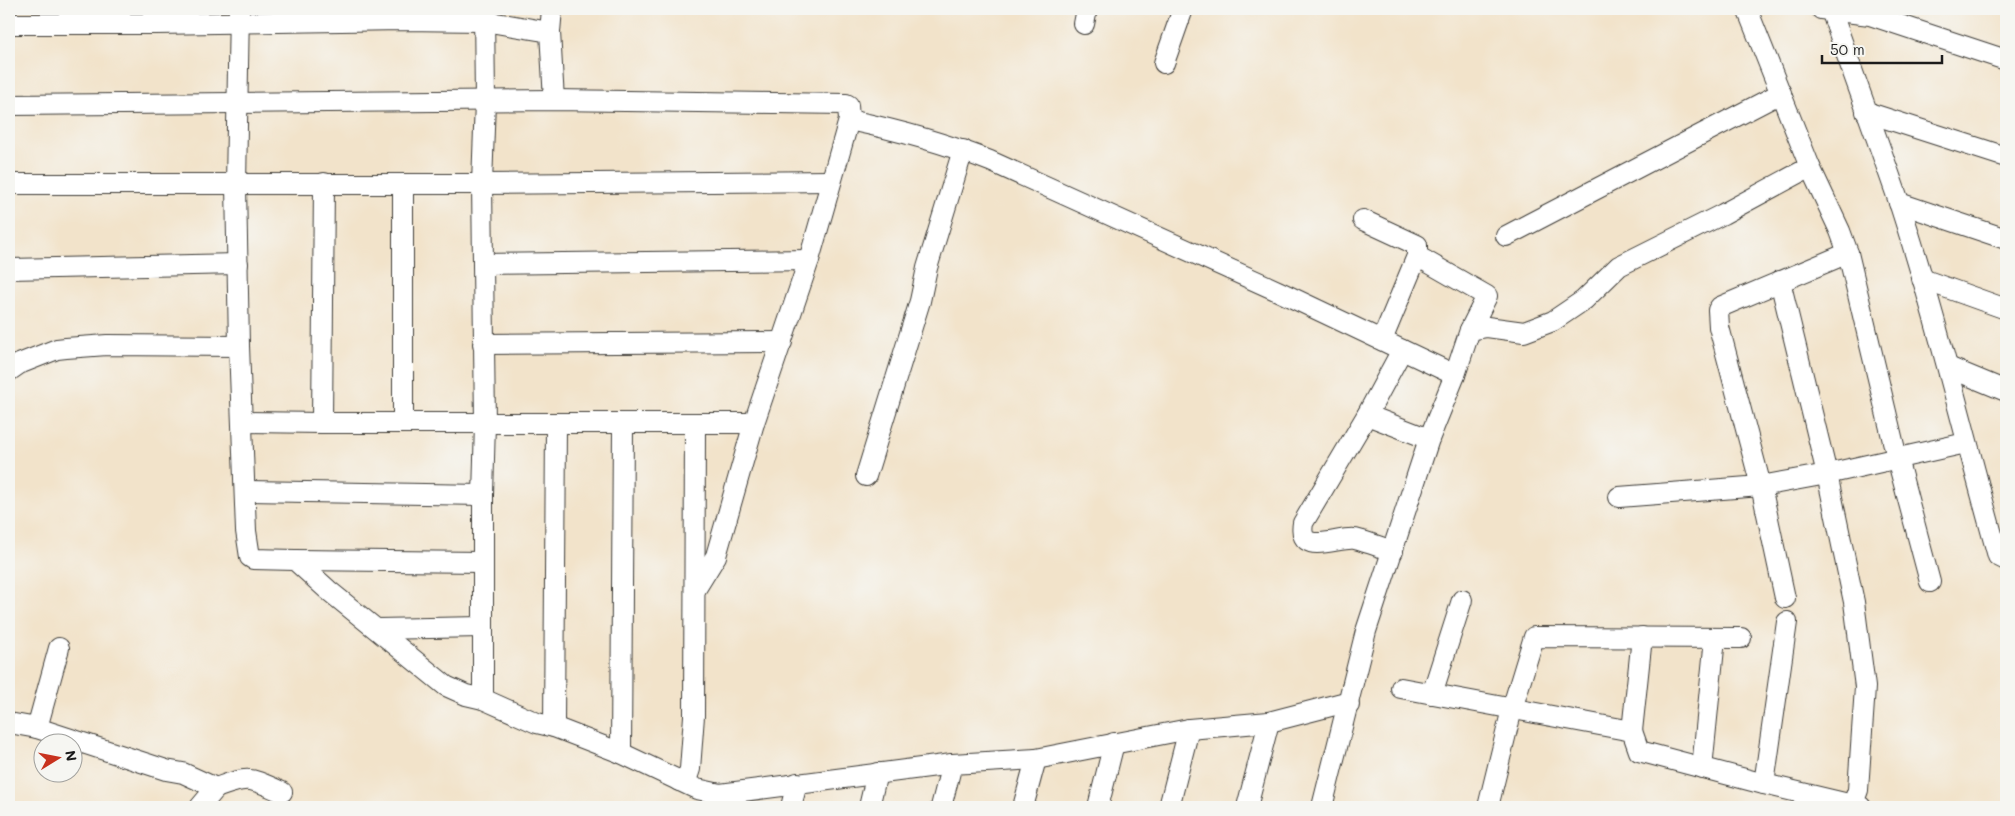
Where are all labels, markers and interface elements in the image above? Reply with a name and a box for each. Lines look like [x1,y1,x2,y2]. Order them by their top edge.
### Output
scale bar [1822,32,1942,64]
text: 50 m [1830,39,1865,59]
north arrow [32,734,82,784]
text: N [61,749,82,763]

